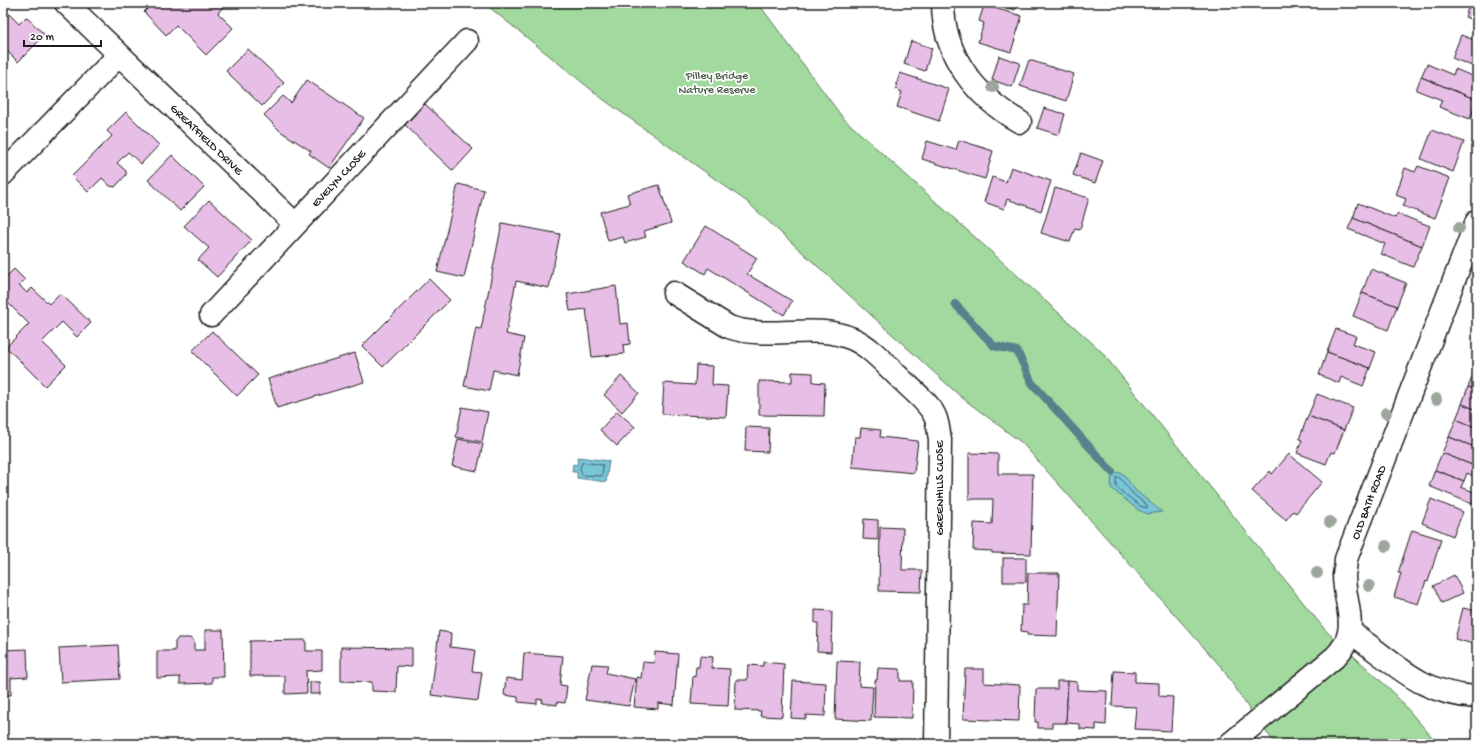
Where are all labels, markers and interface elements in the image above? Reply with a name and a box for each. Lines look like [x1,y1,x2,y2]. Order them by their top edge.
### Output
scale bar [24,22,101,48]
text: 20 m [30,31,55,45]
park label: Pilley Bridge Nature Reserve [678,70,756,98]
street label: GREATFIELD DRIVE [166,102,245,179]
street label: EVELYN CLOSE [309,147,370,211]
street label: GREENHILLS CLOSE [934,440,948,535]
street label: OLD BATH ROAD [1349,464,1390,542]

